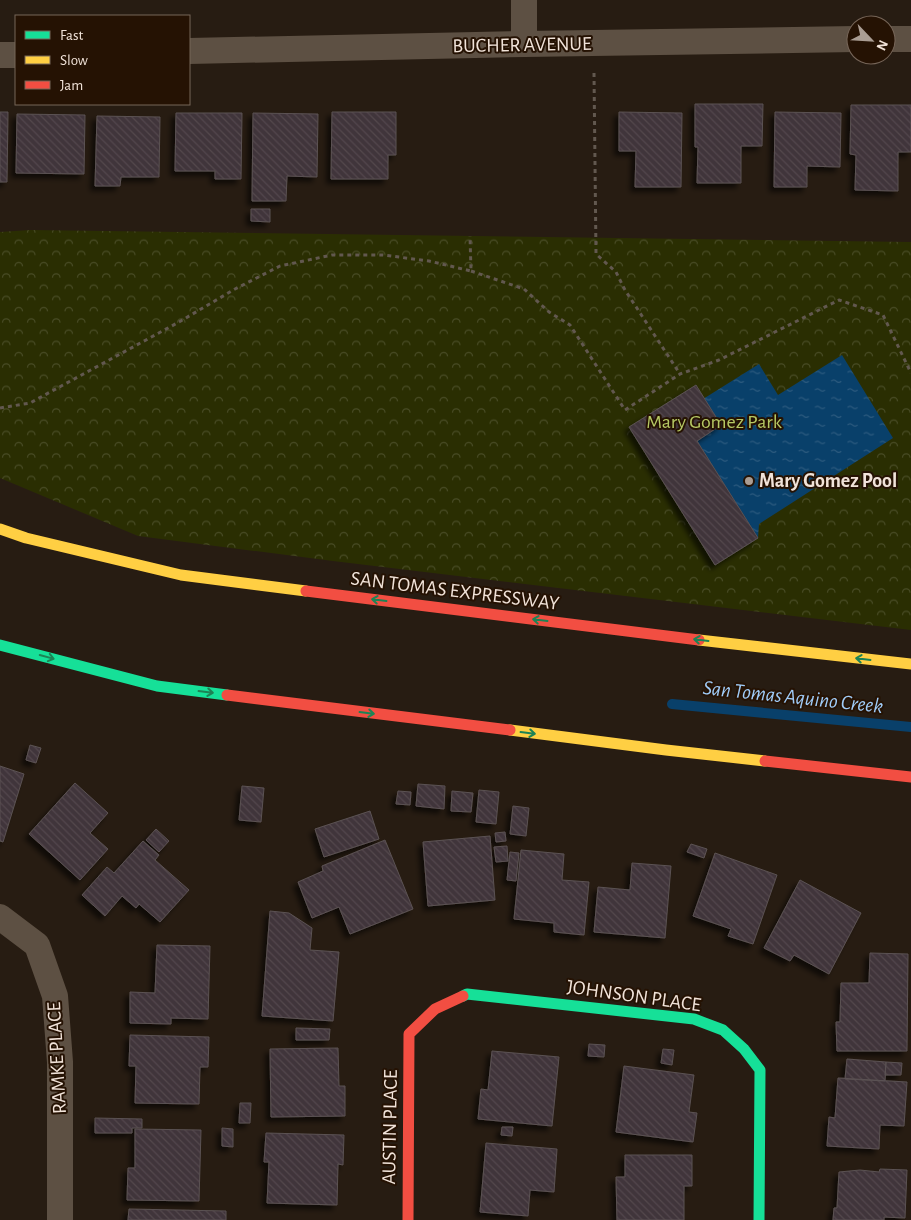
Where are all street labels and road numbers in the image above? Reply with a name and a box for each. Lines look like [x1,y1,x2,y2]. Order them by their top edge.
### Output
street label: BUCHER AVENUE [452,34,592,56]
street label: SAN TOMAS EXPRESSWAY [350,568,561,614]
street label: JOHNSON PLACE [566,977,703,1015]
street label: RAMKE PLACE [44,1001,70,1115]
street label: AUSTIN PLACE [379,1069,401,1185]

